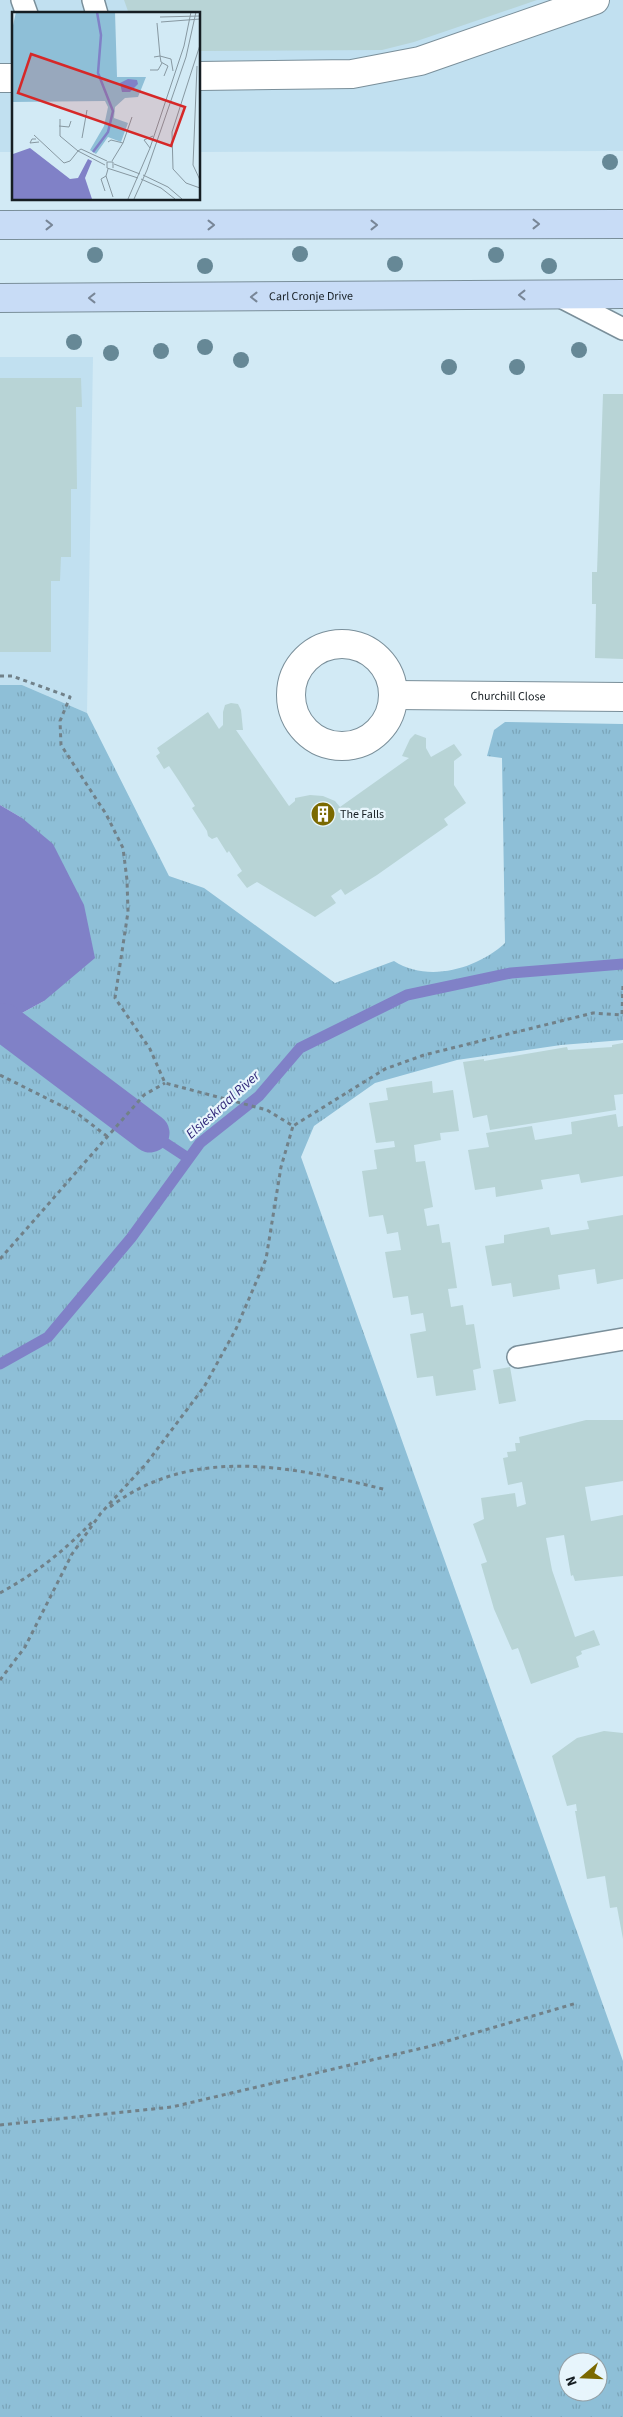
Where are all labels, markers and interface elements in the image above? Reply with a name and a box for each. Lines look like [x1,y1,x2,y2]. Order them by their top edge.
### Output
inset map [12,12,200,200]
one-way arrow [532,219,540,229]
one-way arrow [45,220,53,230]
one-way arrow [208,220,215,230]
one-way arrow [370,220,378,230]
street label: Carl Cronje Drive [269,287,353,305]
one-way arrow [518,290,526,300]
one-way arrow [250,292,258,302]
one-way arrow [88,293,96,303]
street label: Churchill Close [470,687,546,705]
building icon: The Falls [310,801,336,827]
place label: The Falls [340,806,384,823]
water label: Elsieskraal River [182,1066,265,1144]
north arrow [558,2352,608,2402]
text: N [561,2373,583,2389]

